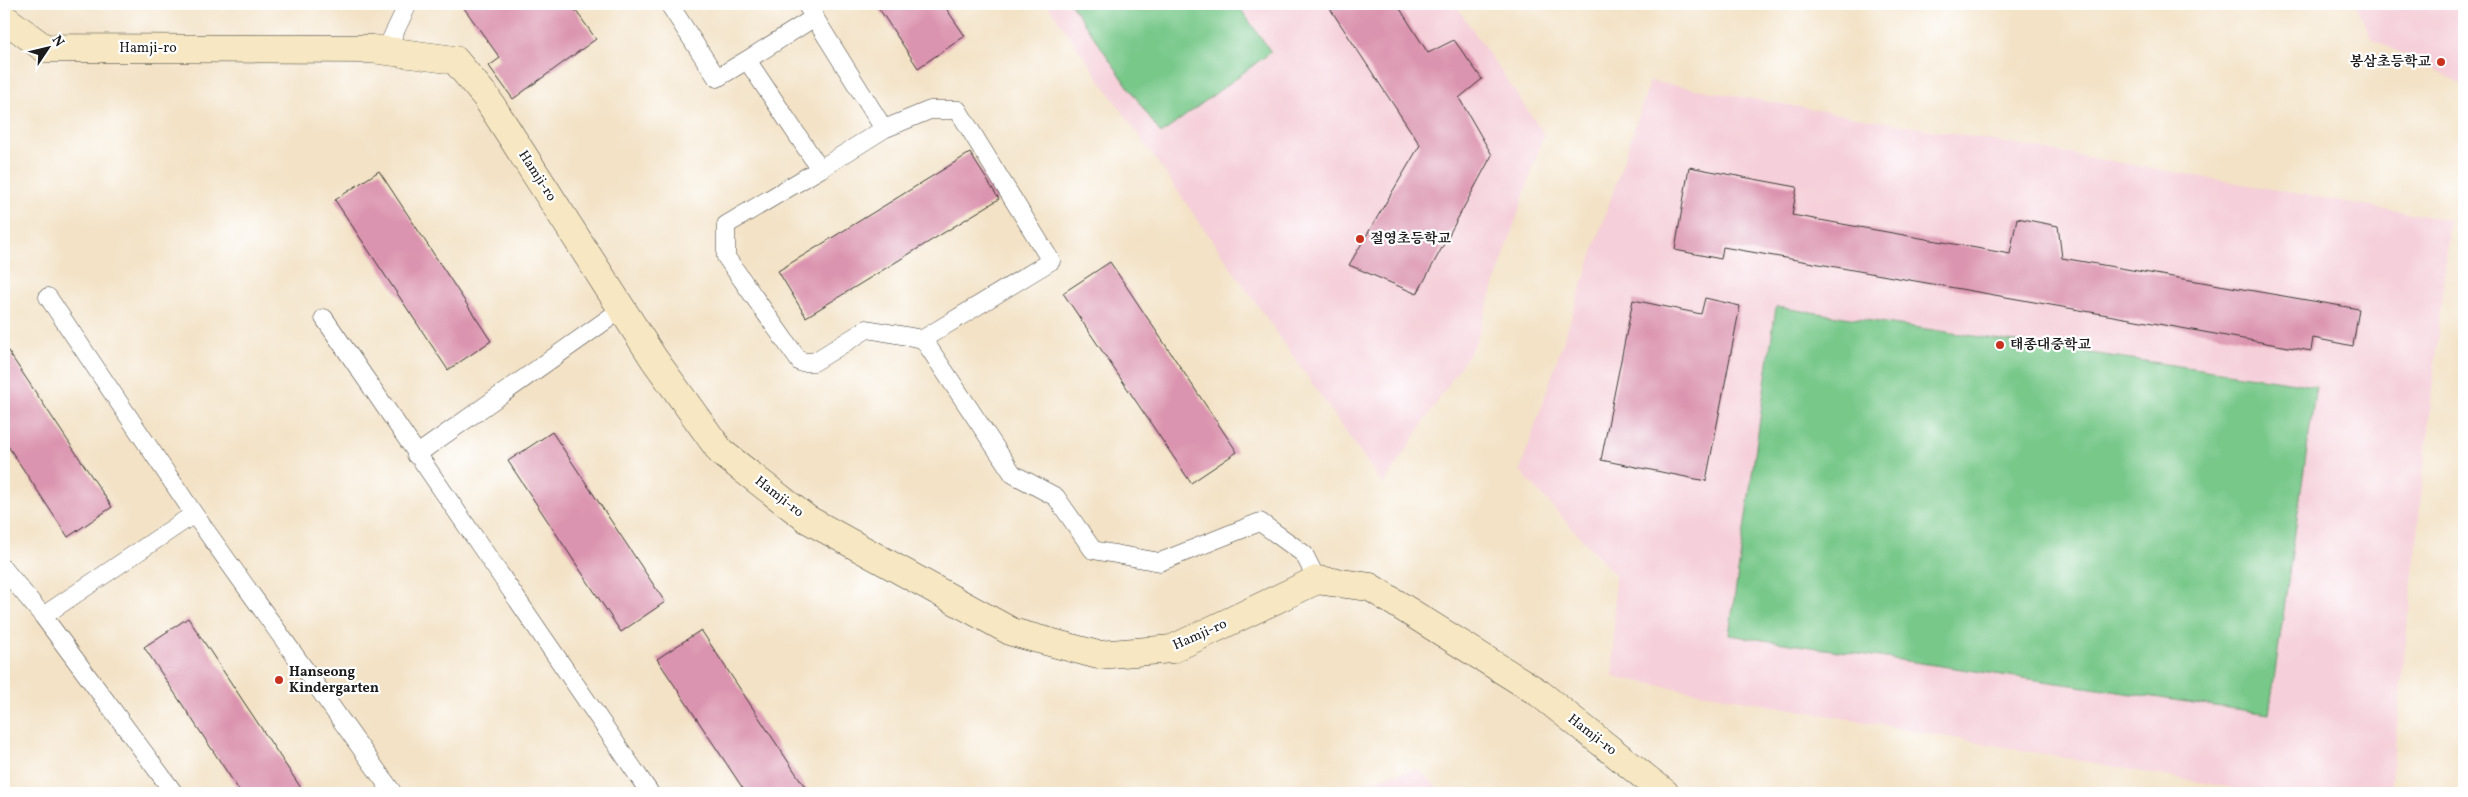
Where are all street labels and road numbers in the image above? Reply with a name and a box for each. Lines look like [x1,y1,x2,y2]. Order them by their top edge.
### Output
street label: Hamji-ro [119,39,177,58]
street label: Hamji-ro [513,147,561,205]
street label: Hamji-ro [751,472,807,522]
street label: Hamji-ro [1170,615,1230,655]
street label: Hamji-ro [1564,710,1620,760]

